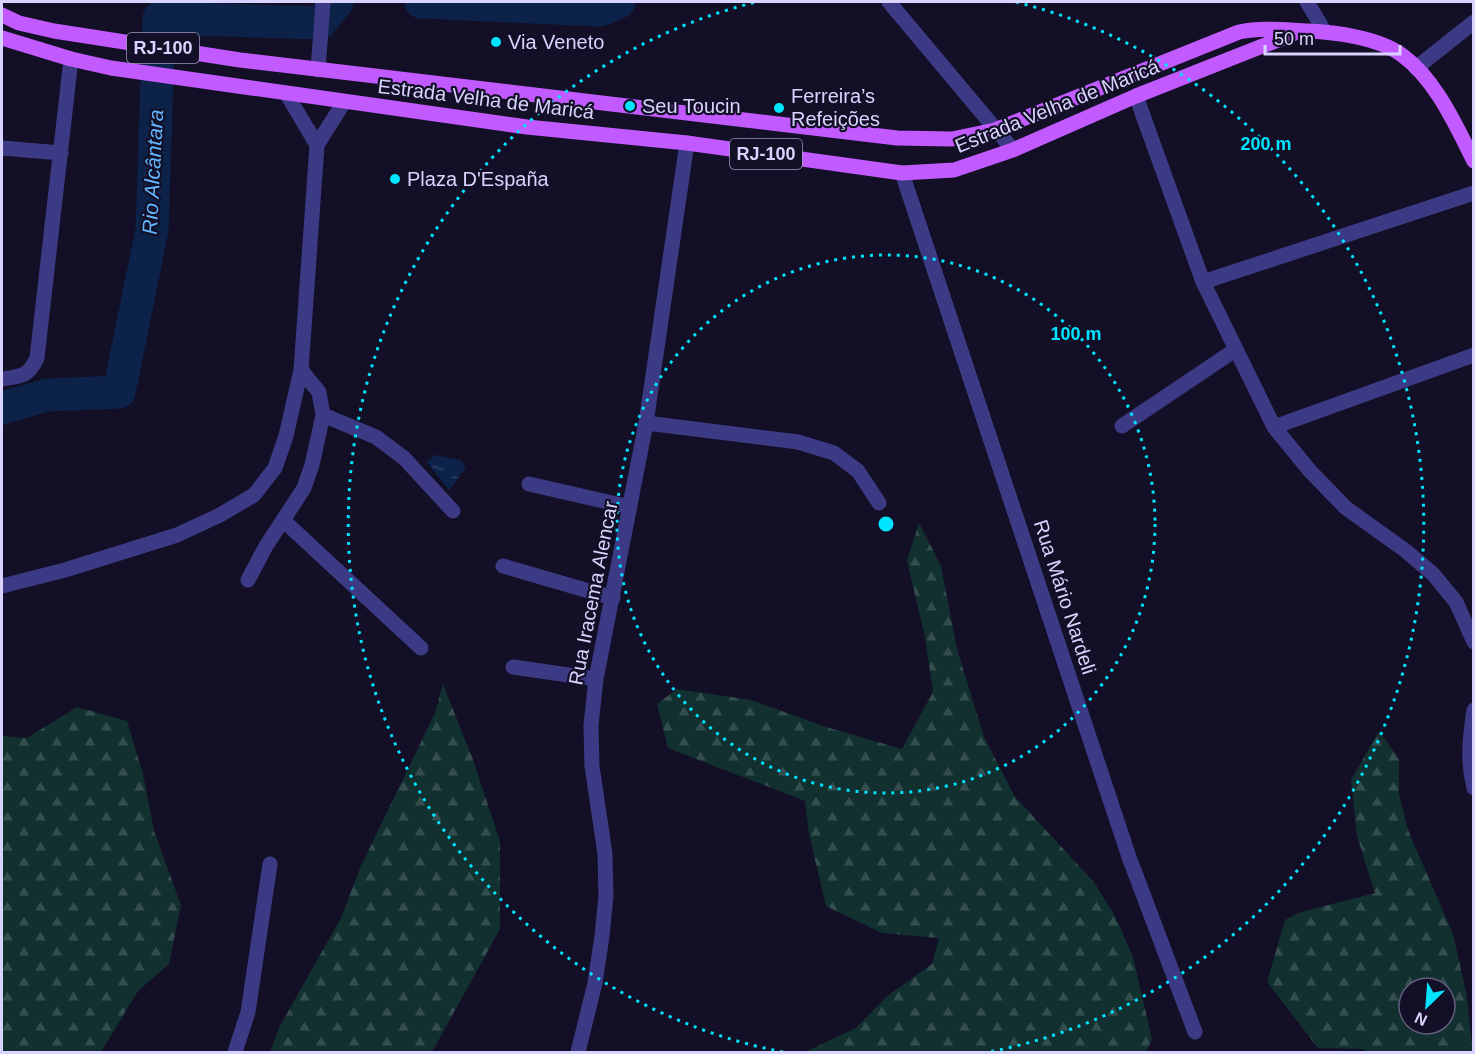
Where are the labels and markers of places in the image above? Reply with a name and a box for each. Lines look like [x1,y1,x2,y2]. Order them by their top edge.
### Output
place label: Via Veneto [508,31,604,53]
marker: Via Veneto [489,35,503,49]
place label: Ferreira’s Refeições [791,85,880,130]
place label: Seu Toucin [642,95,741,117]
marker: Seu Toucin [623,99,637,113]
marker: Ferreira’s Refeições [772,101,786,115]
place label: Plaza D'España [407,168,550,190]
marker: Plaza D'España [388,172,402,186]
centre of rings [876,514,896,534]

